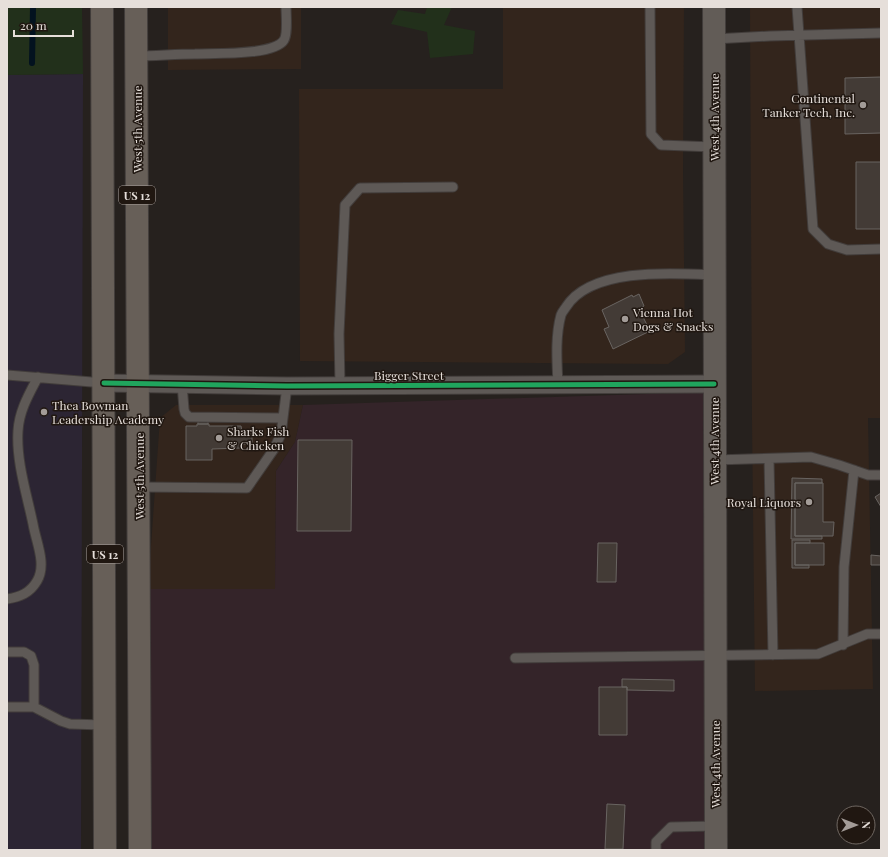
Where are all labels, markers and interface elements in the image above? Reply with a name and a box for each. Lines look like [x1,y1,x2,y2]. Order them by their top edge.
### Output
scale bar [14,12,73,38]
text: 20 m [20,17,47,33]
street label: West 4th Avenue [706,73,722,162]
street label: West 5th Avenue [129,86,145,173]
place label: Continental Tanker Tech, Inc. [762,90,856,120]
marker: Continental Tanker Tech, Inc. [858,100,868,110]
road number: US 12 [119,186,155,204]
place label: Vienna Hot Dogs & Snacks [632,304,713,334]
marker: Vienna Hot Dogs & Snacks [620,314,630,324]
street label: Bigger Street [374,367,445,383]
place label: Thea Bowman Leadership Academy [52,397,164,427]
street label: West 4th Avenue [706,397,722,486]
marker: Thea Bowman Leadership Academy [39,407,49,417]
place label: Sharks Fish & Chicken [227,423,289,453]
street label: West 5th Avenue [131,433,147,520]
marker: Sharks Fish & Chicken [214,433,224,443]
place label: Royal Liquors [727,494,801,510]
marker: Royal Liquors [804,497,814,507]
road number: US 12 [87,545,123,563]
street label: West 4th Avenue [707,720,723,809]
north arrow [836,805,876,845]
text: N [859,821,874,829]

